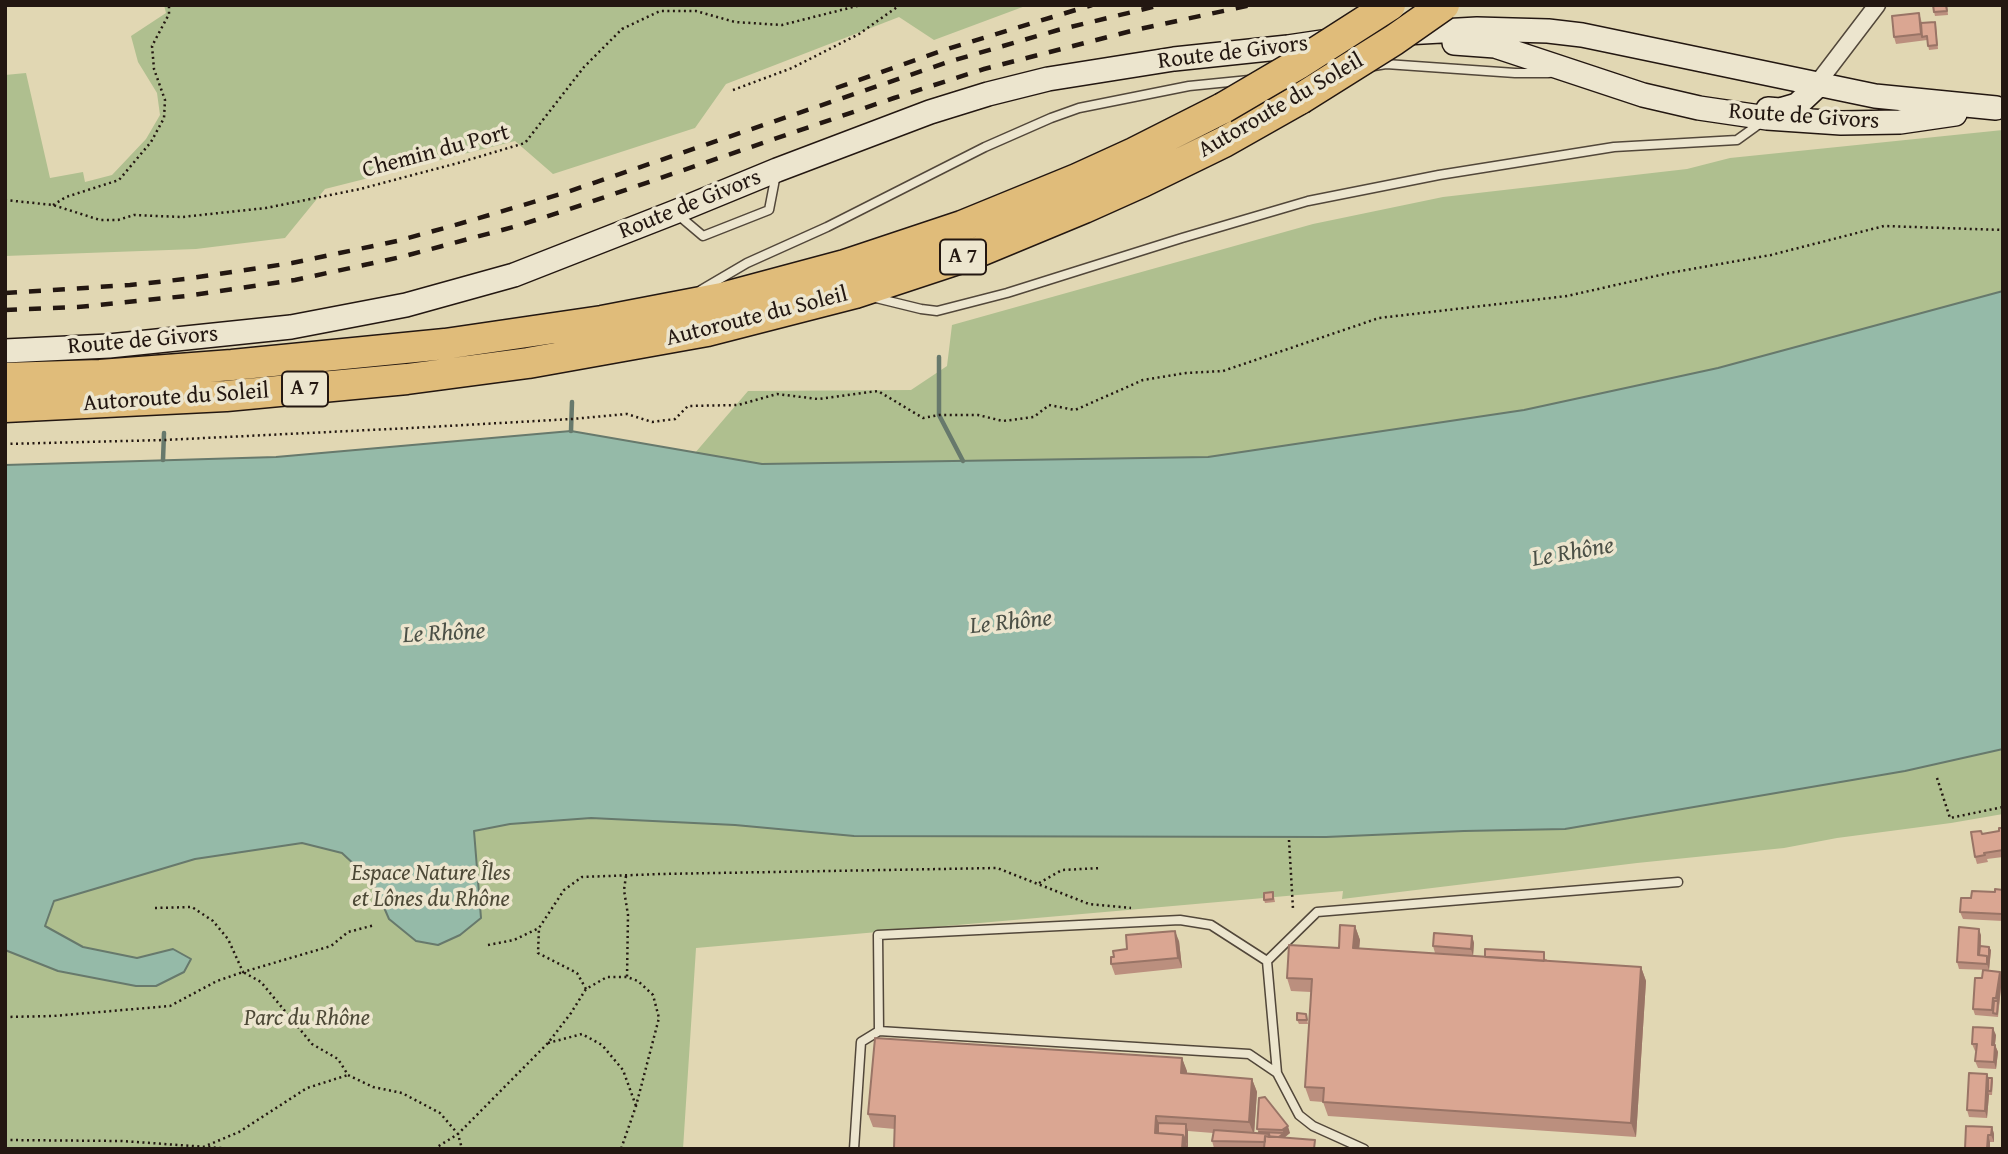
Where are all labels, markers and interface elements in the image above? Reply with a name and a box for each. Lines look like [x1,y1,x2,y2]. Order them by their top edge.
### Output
street label: Route de Givors [1156,30,1310,76]
street label: Autoroute du Soleil [1193,47,1369,165]
street label: Route de Givors [1728,98,1880,136]
street label: Chemin du Port [360,119,512,185]
street label: Route de Givors [615,164,765,246]
road number: A 7 [940,240,986,274]
street label: Autoroute du Soleil [663,281,851,353]
street label: Route de Givors [67,321,219,361]
road number: A 7 [282,372,328,406]
street label: Autoroute du Soleil [82,378,270,418]
water label: Le Rhône [1530,532,1616,574]
water label: Le Rhône [968,604,1054,642]
water label: Le Rhône [402,617,486,651]
park label: Espace Nature Îles et Lônes du Rhône [351,860,511,914]
park label: Parc du Rhône [244,1005,370,1033]

